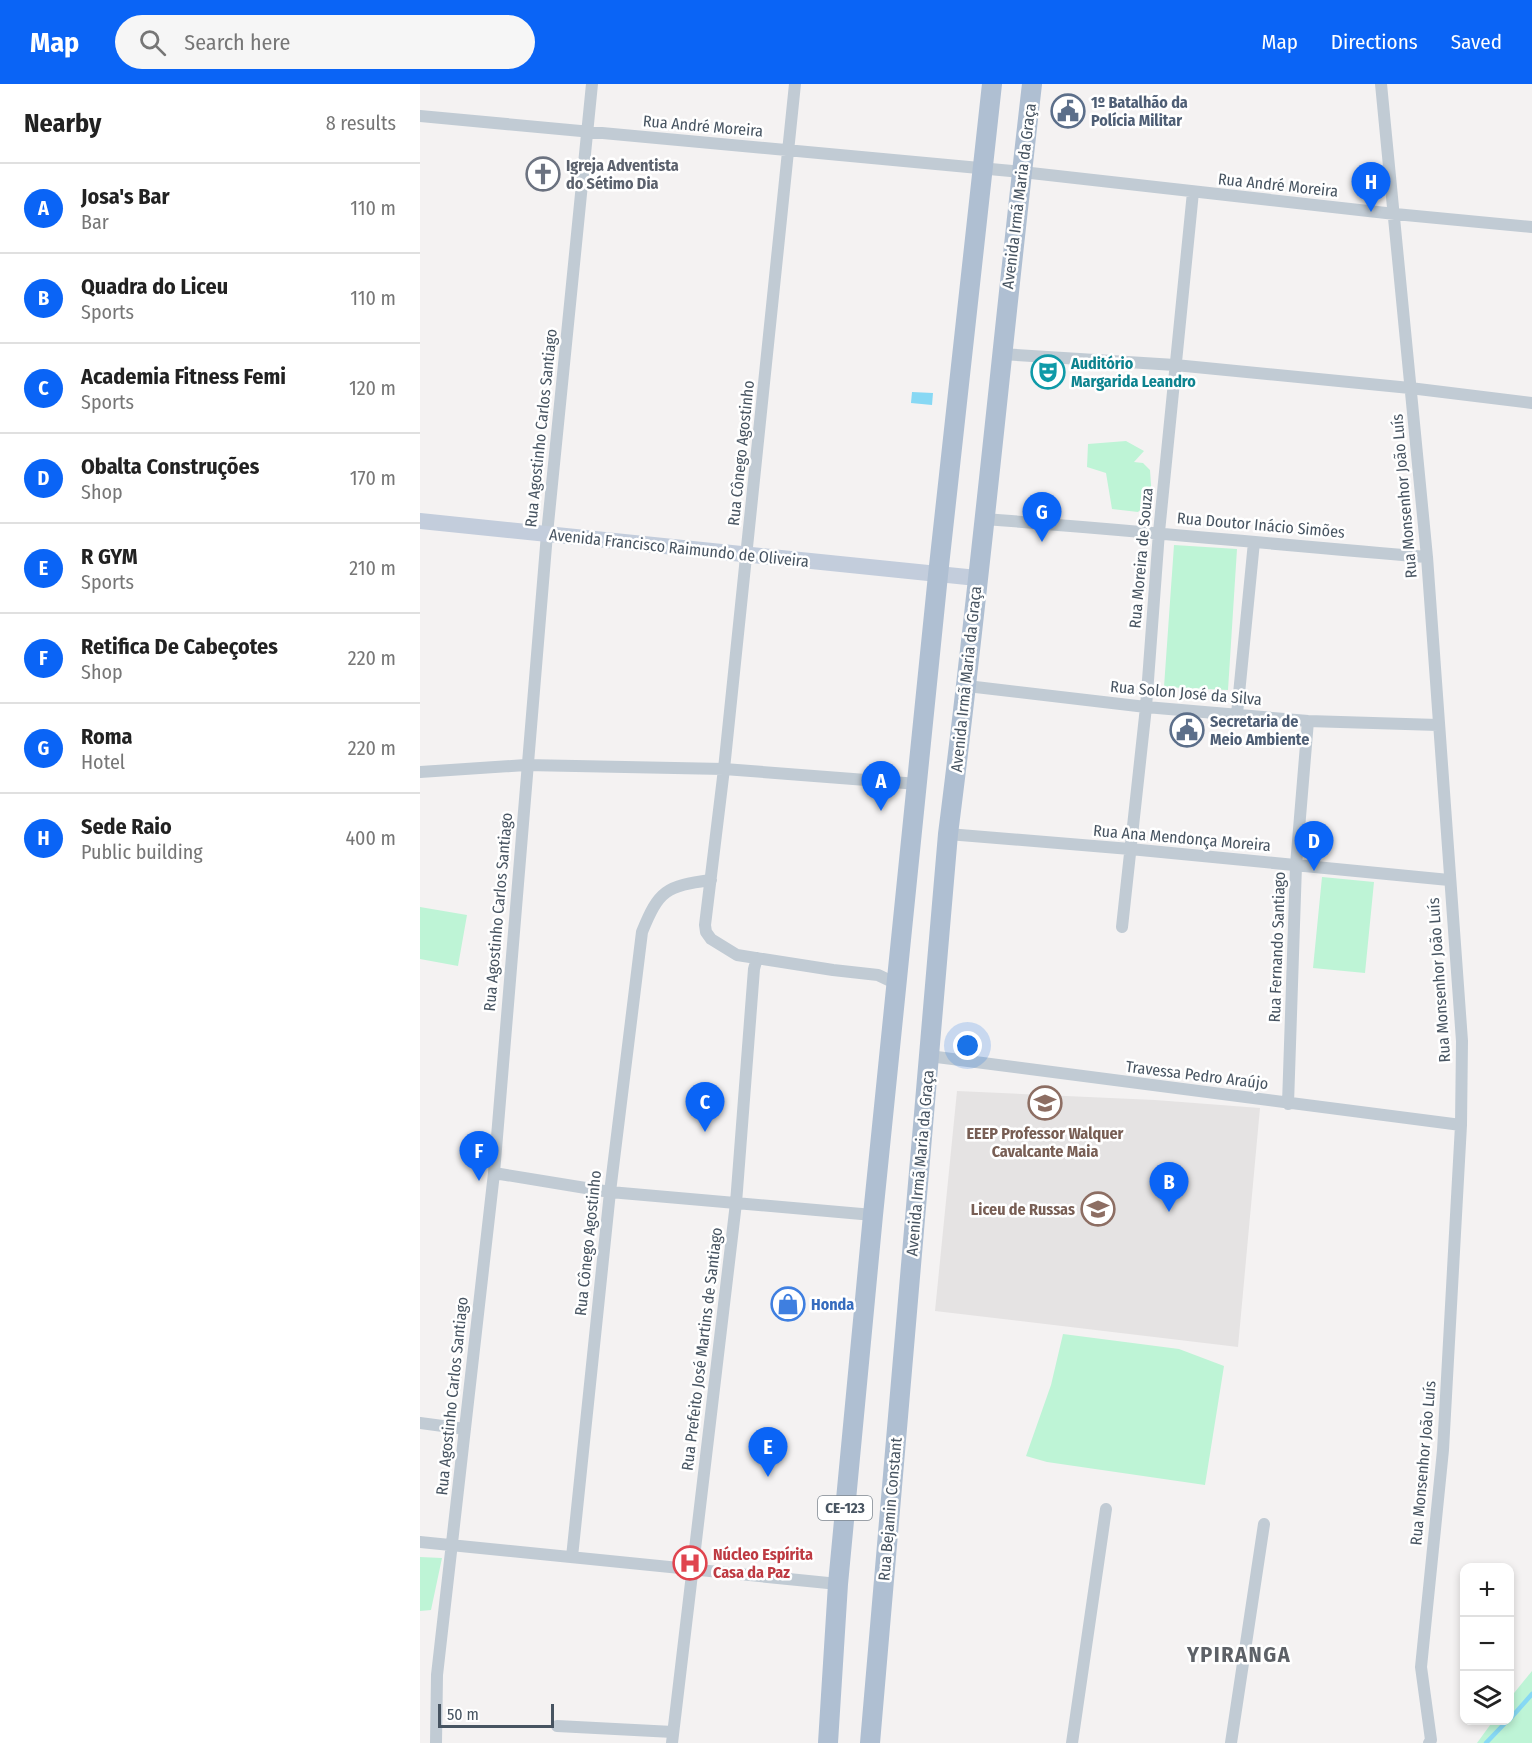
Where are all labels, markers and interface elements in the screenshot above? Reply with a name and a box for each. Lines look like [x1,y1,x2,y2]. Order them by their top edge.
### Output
search box [115,15,535,69]
text: Map [30,26,79,59]
icon: search [136,26,169,59]
text: Search here [184,29,290,56]
text: Map [1261,29,1298,55]
text: Directions [1331,29,1418,55]
text: Saved [1451,29,1502,55]
public building icon: 1º Batalhão da Polícia Militar [1050,93,1086,129]
place label: 1º Batalhão da Polícia Militar [1091,93,1188,130]
street label: Avenida Irmã Maria da Graça [998,102,1040,290]
text: Nearby [24,108,101,139]
text: 8 results [326,111,396,135]
street label: Rua André Moreira [642,111,764,141]
church icon: Igreja Adventista do Sétimo Dia [525,156,561,192]
place label: Igreja Adventista do Sétimo Dia [566,156,679,193]
pin: H [1352,162,1390,212]
street label: Rua André Moreira [1217,169,1339,201]
text: Josa's Bar [81,183,170,210]
text: A [38,196,49,220]
text: 110 m [350,196,396,220]
text: Bar [81,210,109,234]
text: Quadra do Liceu [81,273,228,300]
text: B [38,286,49,310]
text: 110 m [350,286,396,310]
text: Sports [81,300,134,324]
street label: Rua Agostinho Carlos Santiago [521,328,561,528]
theatre icon: Auditório Margarida Leandro [1030,354,1066,390]
place label: Auditório Margarida Leandro [1070,354,1196,391]
text: Academia Fitness Femi [81,363,286,390]
text: C [38,376,49,400]
text: 120 m [349,376,396,400]
street label: Rua Cônego Agostinho [724,379,758,527]
text: Sports [81,390,134,414]
street label: Rua Monsenhor João Luís [1387,413,1421,579]
text: Obalta Construções [81,453,259,480]
text: D [38,466,49,490]
text: 170 m [350,466,396,490]
text: Shop [81,480,123,504]
street label: Rua Moreira de Souza [1125,487,1157,629]
pin: G [1022,492,1062,542]
street label: Rua Doutor Inácio Simões [1176,508,1346,542]
street label: Avenida Francisco Raimundo de Oliveira [548,525,810,571]
text: R GYM [81,543,138,570]
text: E [39,556,48,580]
text: 210 m [349,556,396,580]
text: Sports [81,570,134,594]
street label: Avenida Irmã Maria da Graça [947,585,985,773]
text: Retifica De Cabeçotes [81,633,278,660]
text: F [39,646,48,670]
text: 220 m [348,646,396,670]
text: Shop [81,660,123,684]
street label: Rua Solon José da Silva [1109,677,1263,709]
public building icon: Secretaria de Meio Ambiente [1169,712,1205,748]
place label: Secretaria de Meio Ambiente [1210,712,1309,749]
text: Roma [81,723,133,750]
text: G [38,736,49,760]
text: 220 m [348,736,396,760]
text: Hotel [81,750,125,774]
pin: A [862,762,900,811]
street label: Rua Agostinho Carlos Santiago [480,812,516,1012]
text: Sede Raio [81,813,172,840]
street label: Rua Ana Mendonça Moreira [1092,821,1272,855]
pin: D [1294,822,1334,871]
text: H [37,826,50,850]
text: 400 m [345,826,396,850]
text: Public building [81,840,203,864]
street label: Rua Fernando Santiago [1265,871,1289,1023]
street label: Rua Monsenhor João Luís [1424,897,1454,1063]
your location [953,1031,982,1060]
street label: Travessa Pedro Araújo [1125,1057,1269,1093]
street label: Avenida Irmã Maria da Graça [902,1069,938,1257]
pin: C [686,1082,724,1132]
school or university icon: EEEP Professor Walquer Cavalcante Maia [1027,1085,1063,1121]
place label: EEEP Professor Walquer Cavalcante Maia [967,1124,1124,1161]
pin: F [460,1132,498,1181]
pin: B [1150,1162,1188,1212]
street label: Rua Cônego Agostinho [571,1169,605,1317]
school or university icon: Liceu de Russas [1080,1191,1116,1227]
place label: Liceu de Russas [971,1200,1075,1219]
street label: Rua Prefeito José Martins de Santiago [678,1226,726,1472]
shop icon: Honda [770,1286,806,1322]
place label: Honda [811,1295,854,1314]
street label: Rua Agostinho Carlos Santiago [432,1296,472,1496]
street label: Rua Monsenhor João Luís [1406,1380,1440,1546]
pin: E [748,1428,788,1477]
street label: Rua Bejamin Constant [874,1436,906,1581]
road number: CE-123 [818,1496,872,1520]
hospital icon: Núcleo Espírita Casa da Paz [672,1545,708,1581]
place label: Núcleo Espírita Casa da Paz [713,1545,813,1582]
map controls [1460,1563,1514,1725]
button: + [1460,1563,1514,1617]
button: − [1460,1617,1514,1671]
district label: YPIRANGA [1186,1641,1291,1668]
button: layers [1460,1671,1514,1725]
scale bar [438,1701,554,1728]
text: 50 m [447,1705,479,1724]

